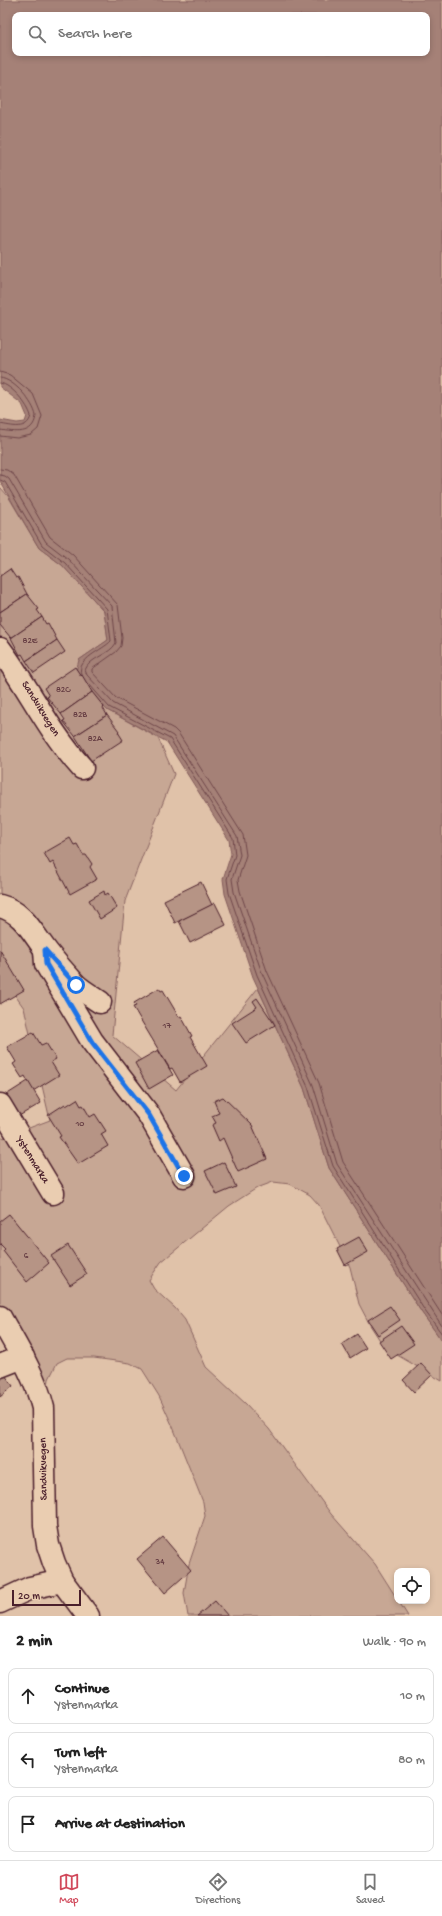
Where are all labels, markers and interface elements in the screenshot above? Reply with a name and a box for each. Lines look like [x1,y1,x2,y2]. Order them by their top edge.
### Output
search box [12,12,430,56]
icon: search [26,23,48,45]
text: Search here [58,25,132,43]
house number: 82E [23,636,38,647]
street label: Sandvikvegen [18,679,62,739]
house number: 82C [56,685,71,696]
house number: 82B [73,710,87,721]
house number: 82A [88,734,103,745]
route start [67,976,85,994]
house number: 17 [162,1021,171,1032]
house number: 10 [75,1119,84,1130]
street label: Ystenmarka [12,1133,52,1187]
route end [175,1167,193,1185]
house number: 6 [24,1251,29,1262]
street label: Sandvikvegen [37,1437,51,1500]
house number: 34 [155,1557,165,1568]
map controls [394,1568,430,1604]
button: locate [394,1568,430,1604]
scale bar [12,1588,81,1607]
text: 20 m [18,1591,40,1603]
text: 2 min [16,1632,52,1652]
text: Walk · 90 m [363,1635,426,1650]
text: Continue [55,1680,109,1698]
icon: ahead [17,1685,39,1707]
text: 10 m [400,1689,425,1704]
text: Ystenmarka [55,1698,118,1713]
text: Turn left [55,1744,106,1762]
icon: left [17,1749,39,1771]
text: 80 m [398,1753,425,1768]
text: Ystenmarka [55,1762,118,1777]
icon: arrive [17,1813,39,1835]
text: Arrive at destination [55,1815,185,1833]
tab: Map [58,1871,80,1907]
tab: Directions [196,1871,240,1907]
tab: Saved [356,1871,384,1907]

